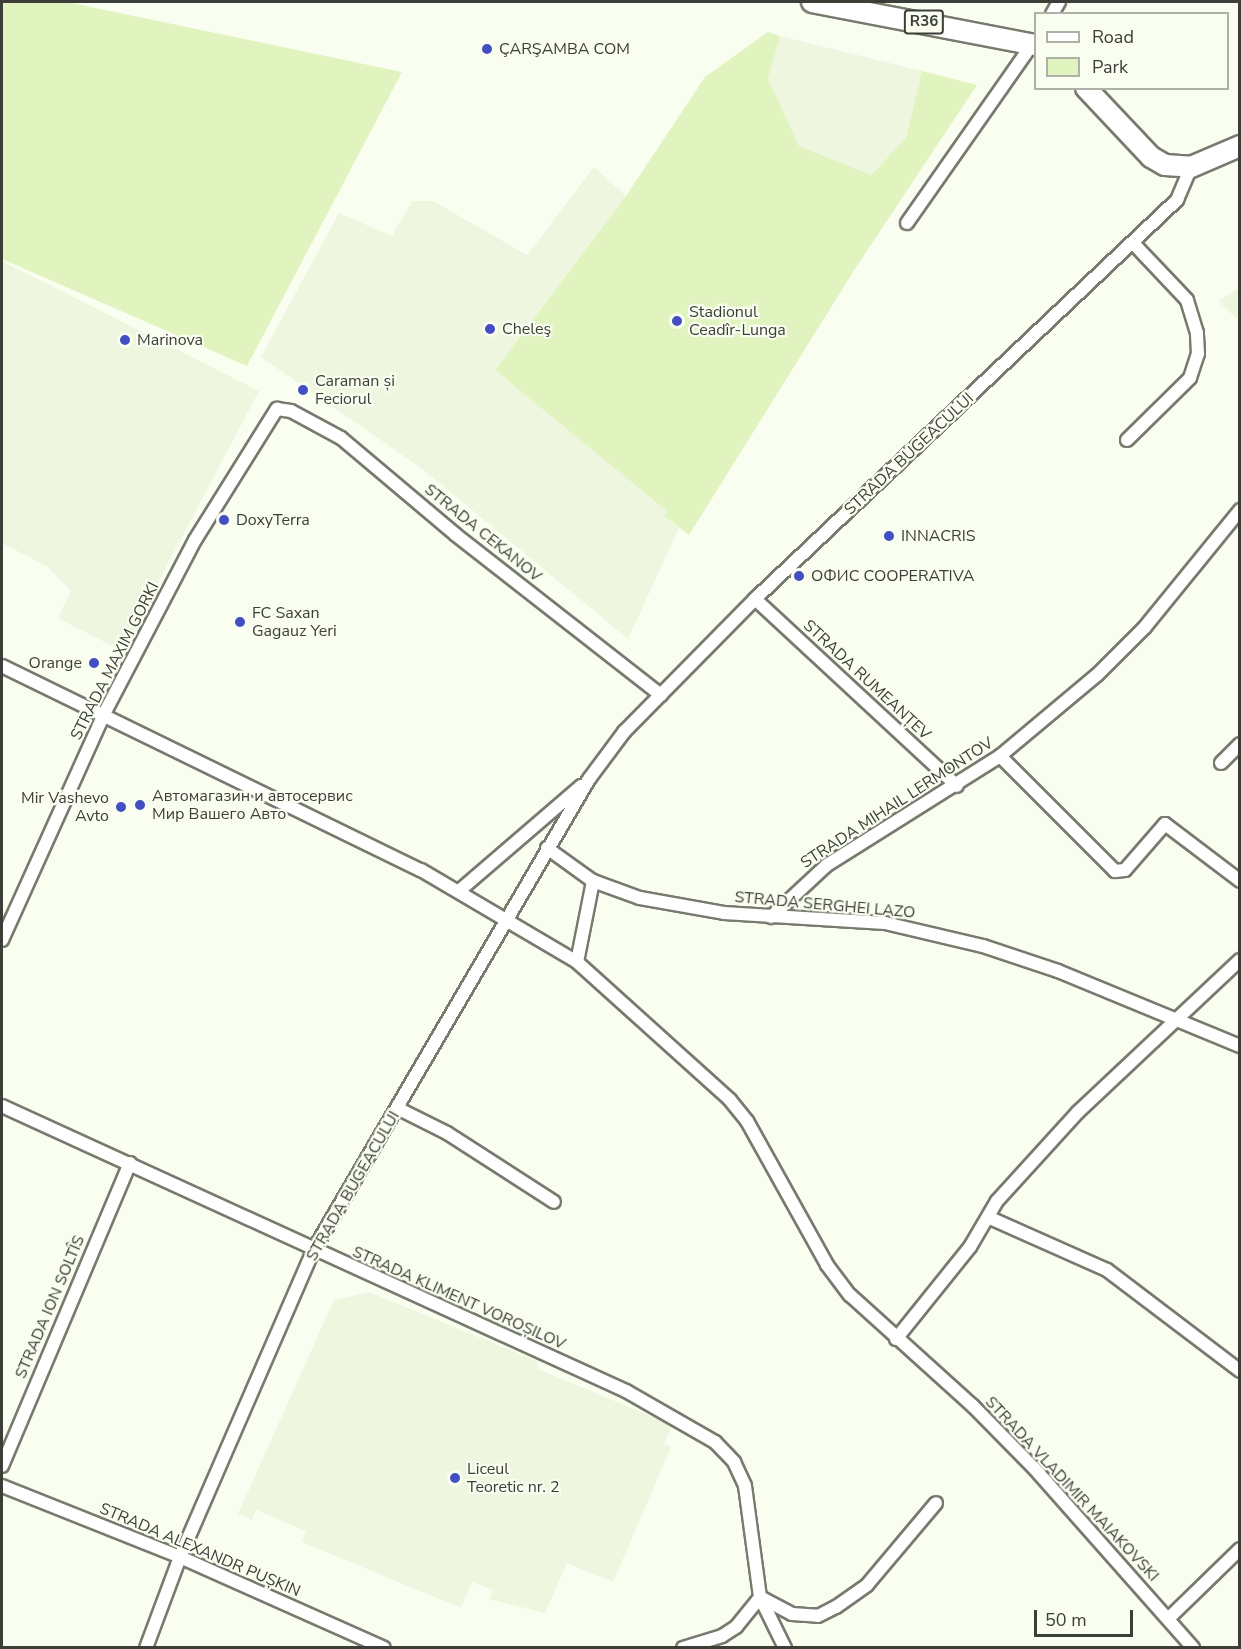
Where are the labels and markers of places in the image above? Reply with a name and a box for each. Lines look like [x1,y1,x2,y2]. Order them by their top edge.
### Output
place label: ÇARŞAMBA COM [499,39,630,59]
marker: ÇARŞAMBA COM [480,42,494,56]
place label: Stadionul Ceadîr-Lunga [689,302,786,340]
marker: Stadionul Ceadîr-Lunga [670,314,684,328]
place label: Cheleş [502,319,551,339]
marker: Cheleş [483,322,497,336]
place label: Marinova [137,330,203,350]
marker: Marinova [118,333,132,347]
place label: Caraman și Feciorul [315,371,395,409]
marker: Caraman și Feciorul [296,383,310,397]
place label: DoxyTerra [236,510,310,530]
marker: DoxyTerra [217,513,231,527]
place label: INNACRIS [901,526,976,546]
marker: INNACRIS [882,529,896,543]
place label: ОФИС COOPERATIVA [811,566,974,586]
marker: ОФИС COOPERATIVA [792,569,806,583]
place label: FC Saxan Gagauz Yeri [252,603,337,641]
marker: FC Saxan Gagauz Yeri [233,615,247,629]
place label: Orange [29,653,82,673]
marker: Orange [87,656,101,670]
place label: Автомагазин и автосервис Мир Вашего Авто [152,786,353,824]
place label: Mir Vashevo Avto [21,788,109,826]
marker: Автомагазин и автосервис Мир Вашего Авто [133,798,147,812]
marker: Mir Vashevo Avto [114,800,128,814]
place label: Liceul Teoretic nr. 2 [467,1459,560,1497]
marker: Liceul Teoretic nr. 2 [448,1471,462,1485]

